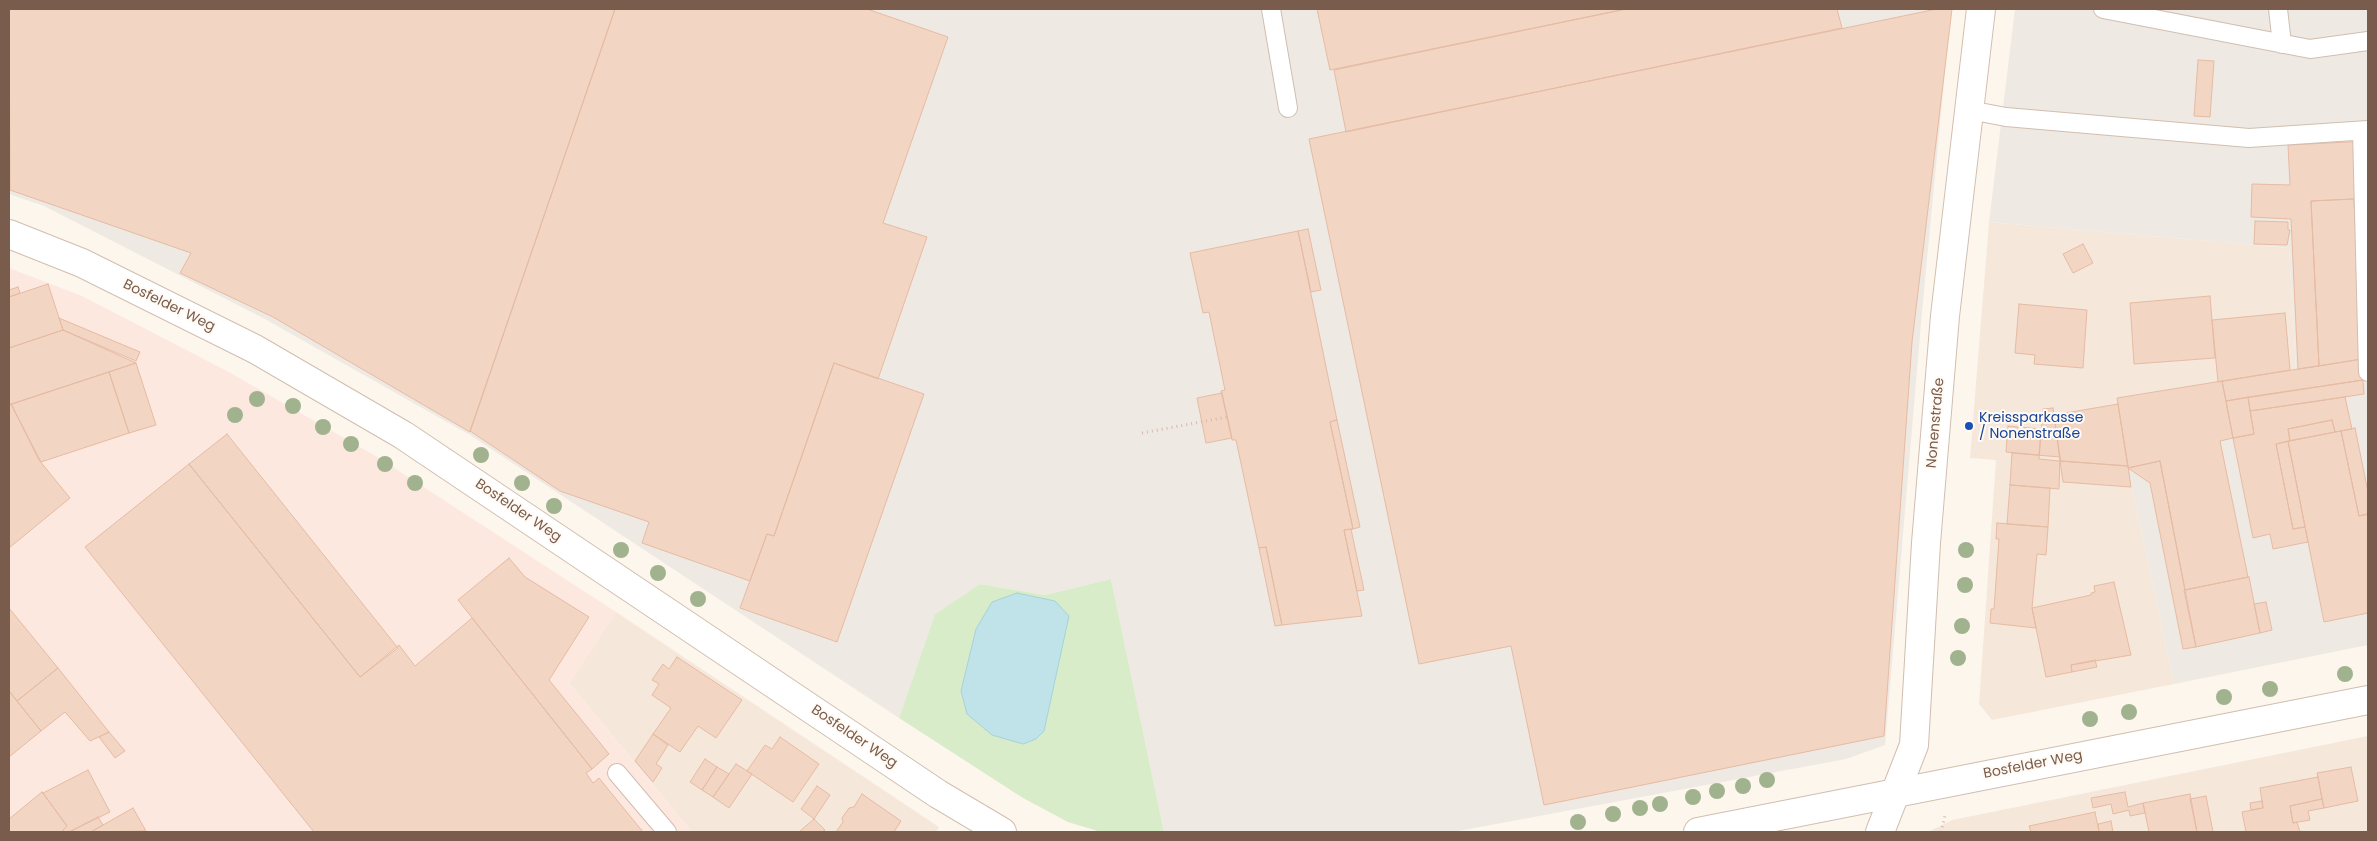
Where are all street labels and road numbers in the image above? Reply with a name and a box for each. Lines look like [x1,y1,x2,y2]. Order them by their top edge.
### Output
street label: Bosfelder Weg [120,276,218,336]
street label: Nonenstraße [1924,377,1948,469]
street label: Bosfelder Weg [472,476,564,546]
street label: Bosfelder Weg [808,702,900,772]
street label: Bosfelder Weg [1982,747,2084,783]

